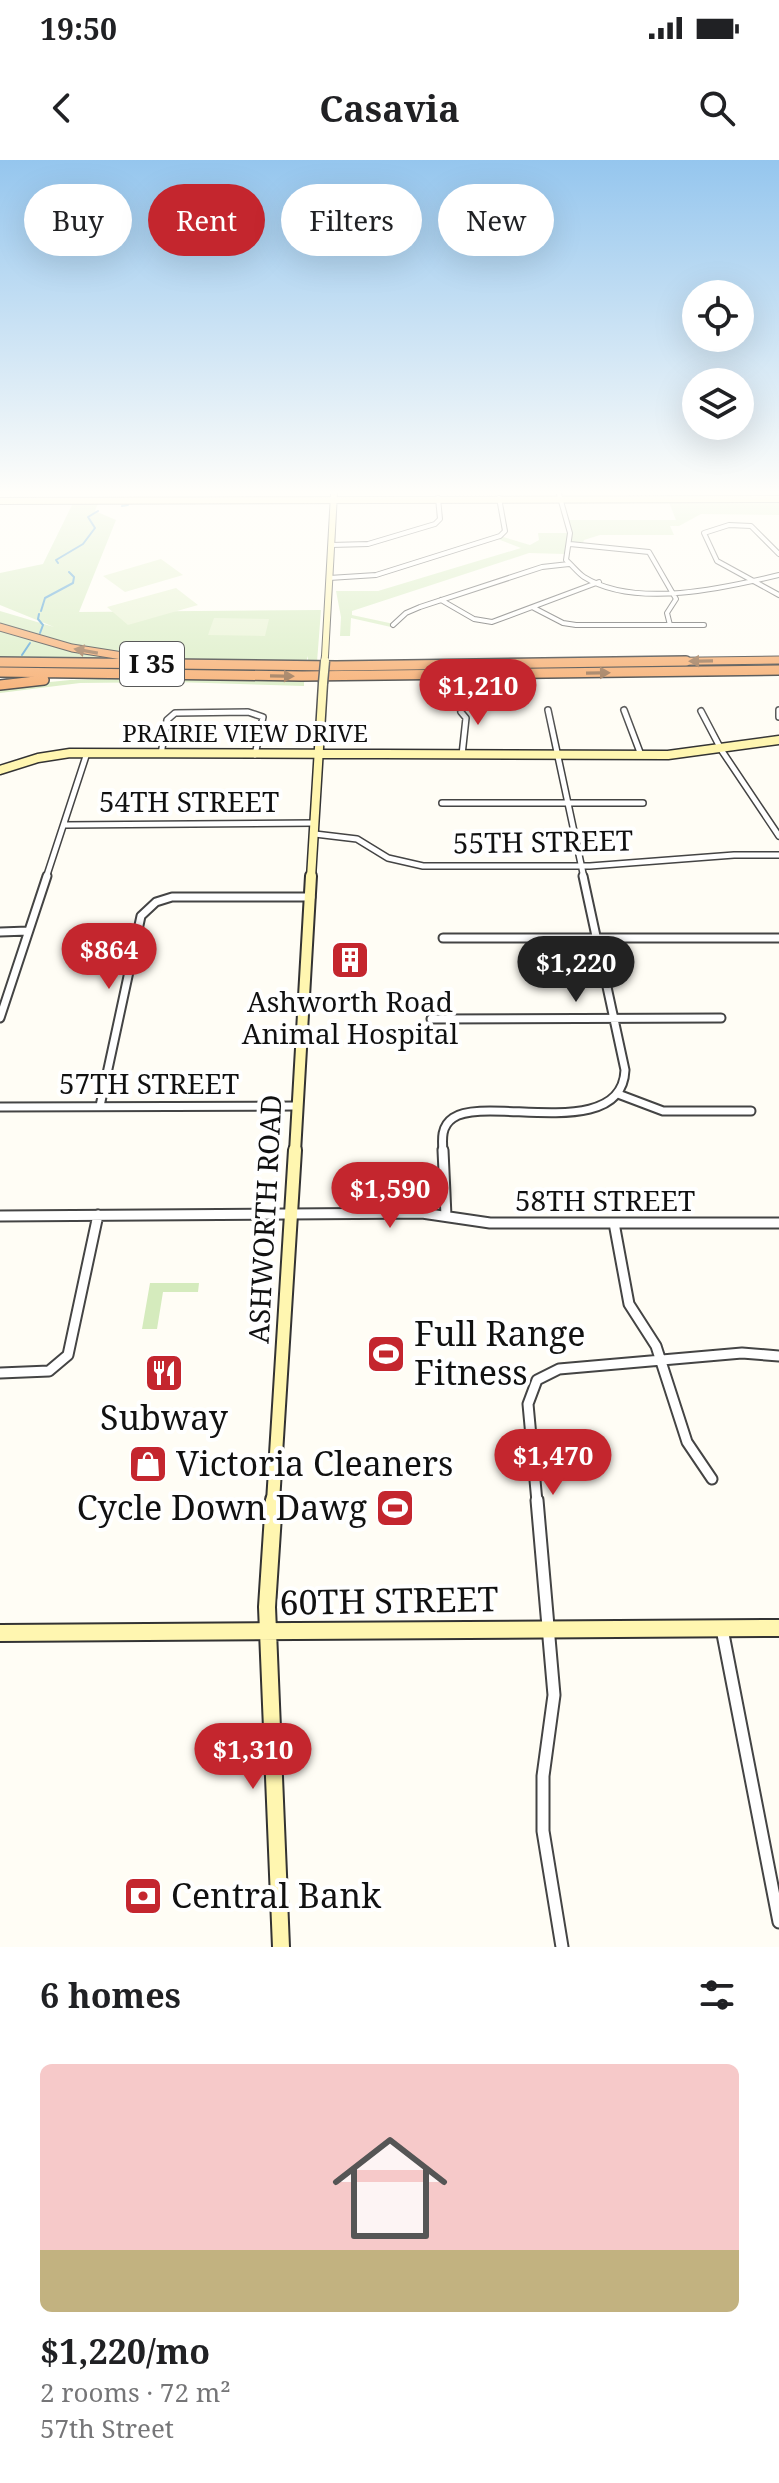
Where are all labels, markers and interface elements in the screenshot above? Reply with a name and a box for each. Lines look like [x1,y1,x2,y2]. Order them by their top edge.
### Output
text: 19:50 [40,8,117,49]
text: Casavia [319,84,460,133]
icon: back [40,86,84,130]
icon: search [695,86,739,130]
chip: Buy [24,184,132,256]
chip: Rent [148,184,265,256]
chip: Filters [281,184,422,256]
chip: New [438,184,554,256]
map controls [682,280,754,440]
button: locate [682,280,754,352]
button: layers [682,368,754,440]
road number: I 35 [120,642,184,686]
one-way arrow [74,644,99,656]
one-way arrow [688,655,713,668]
pin: $1,210 [413,659,543,727]
text: $1,210 [437,667,519,703]
one-way arrow [586,667,611,679]
one-way arrow [270,670,295,682]
street label: PRAIRIE VIEW DRIVE [122,716,368,749]
street label: 54TH STREET [99,782,279,820]
street label: 55TH STREET [453,820,633,862]
pin: $864 [62,923,156,991]
text: $864 [80,931,138,967]
pin: $1,220 [511,936,641,1004]
building icon: Ashworth Road Animal Hospital [329,939,371,981]
text: $1,220 [535,944,617,980]
place label: Ashworth Road Animal Hospital [242,982,459,1052]
street label: 57TH STREET [59,1064,239,1102]
street label: ASHWORTH ROAD [239,1093,289,1344]
pin: $1,590 [325,1162,455,1230]
text: $1,590 [349,1170,431,1206]
street label: 58TH STREET [515,1181,695,1219]
place label: Full Range Fitness [414,1310,585,1395]
sports icon: Full Range Fitness [365,1333,407,1375]
restaurant icon: Subway [143,1352,185,1394]
place label: Subway [100,1394,229,1440]
pin: $1,470 [488,1429,618,1497]
text: $1,470 [512,1437,594,1473]
place label: Victoria Cleaners [176,1440,453,1486]
shop icon: Victoria Cleaners [127,1443,169,1485]
place label: Cycle Down Dawg [77,1484,367,1530]
sports icon: Cycle Down Dawg [374,1487,416,1529]
street label: 60TH STREET [279,1575,499,1625]
pin: $1,310 [188,1723,318,1791]
text: $1,310 [212,1731,294,1767]
place label: Central Bank [171,1872,381,1918]
bank icon: Central Bank [122,1875,164,1917]
text: 6 homes [40,1972,181,2018]
icon: filters [695,1973,739,2017]
icon: home [318,2116,462,2260]
text: $1,220/mo [40,2328,210,2374]
text: 2 rooms · 72 m² [40,2374,231,2410]
text: 57th Street [40,2410,174,2446]

